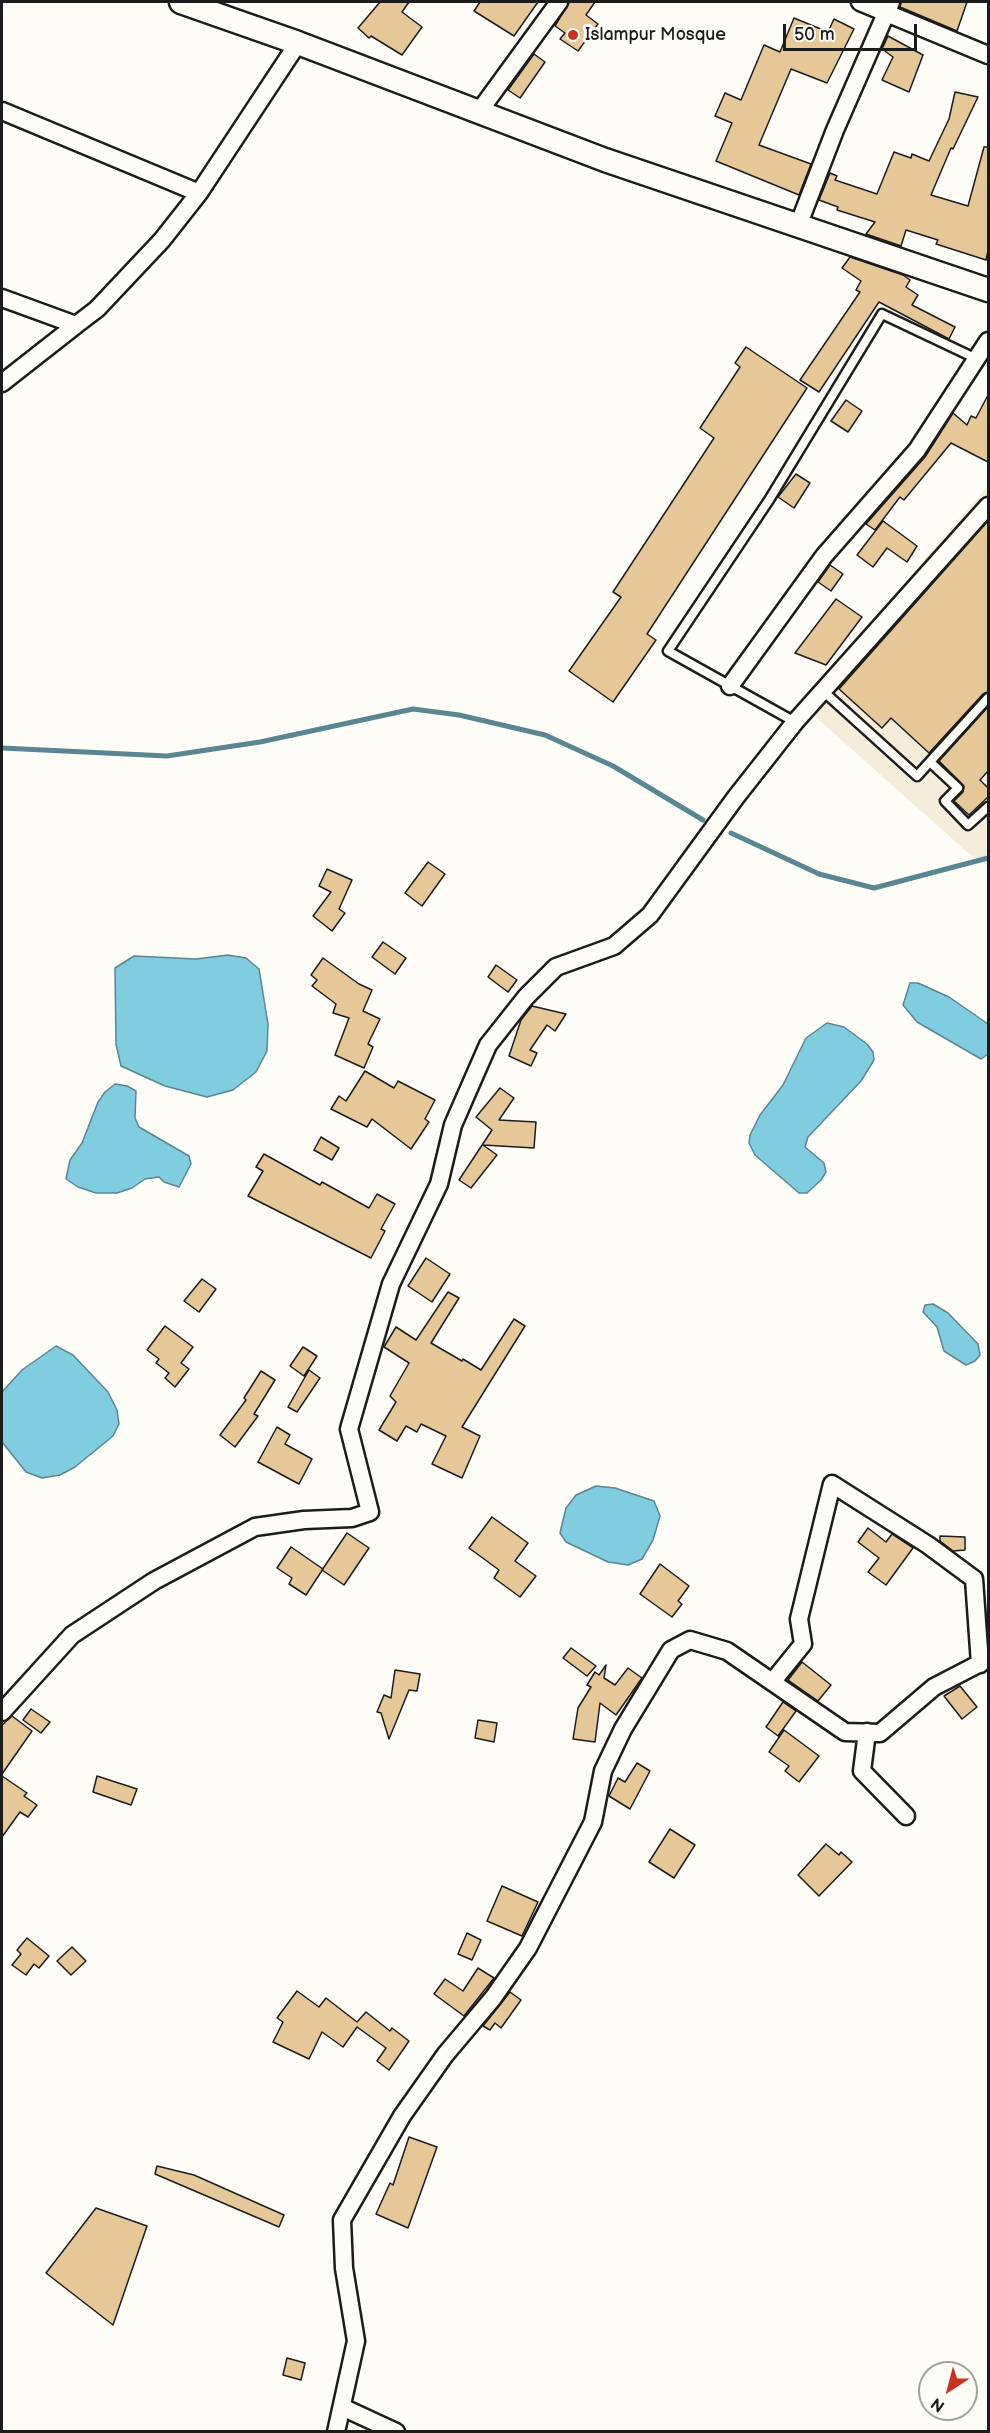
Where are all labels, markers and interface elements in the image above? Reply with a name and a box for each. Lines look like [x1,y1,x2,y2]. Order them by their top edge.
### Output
scale bar [786,12,920,50]
place label: Islampur Mosque [585,24,726,46]
text: 50 m [794,24,835,45]
marker: Islampur Mosque [566,28,580,42]
north arrow [918,2361,978,2421]
text: N [928,2393,949,2416]

